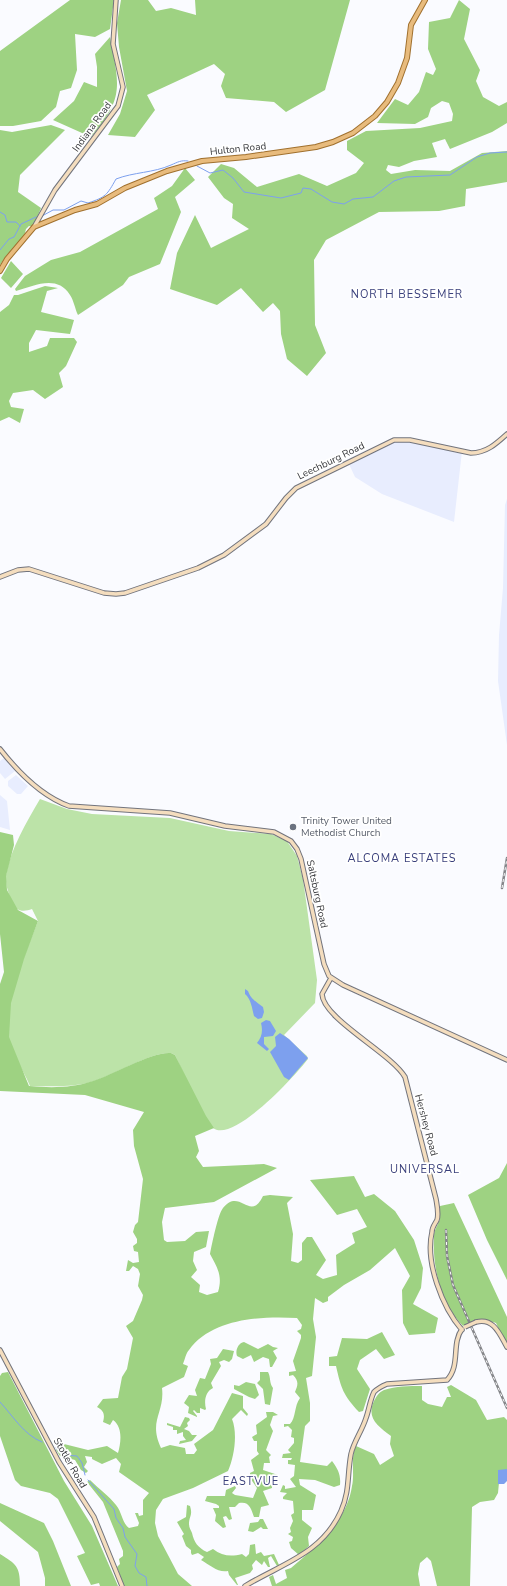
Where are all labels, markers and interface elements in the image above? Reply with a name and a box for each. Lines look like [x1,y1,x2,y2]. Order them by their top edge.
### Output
street label: Indiana Road [69,99,115,155]
street label: Hulton Road [209,139,267,159]
district label: NORTH BESSEMER [351,287,463,302]
street label: Leechburg Road [295,439,367,483]
place label: Trinity Tower United Methodist Church [301,814,392,840]
marker: Trinity Tower United Methodist Church [288,822,298,832]
district label: ALCOMA ESTATES [348,851,457,866]
street label: Saltsburg Road [303,859,331,930]
street label: Hershey Road [411,1093,441,1157]
district label: UNIVERSAL [390,1162,460,1177]
street label: Stotler Road [50,1435,90,1491]
district label: EASTVUE [223,1474,279,1489]

